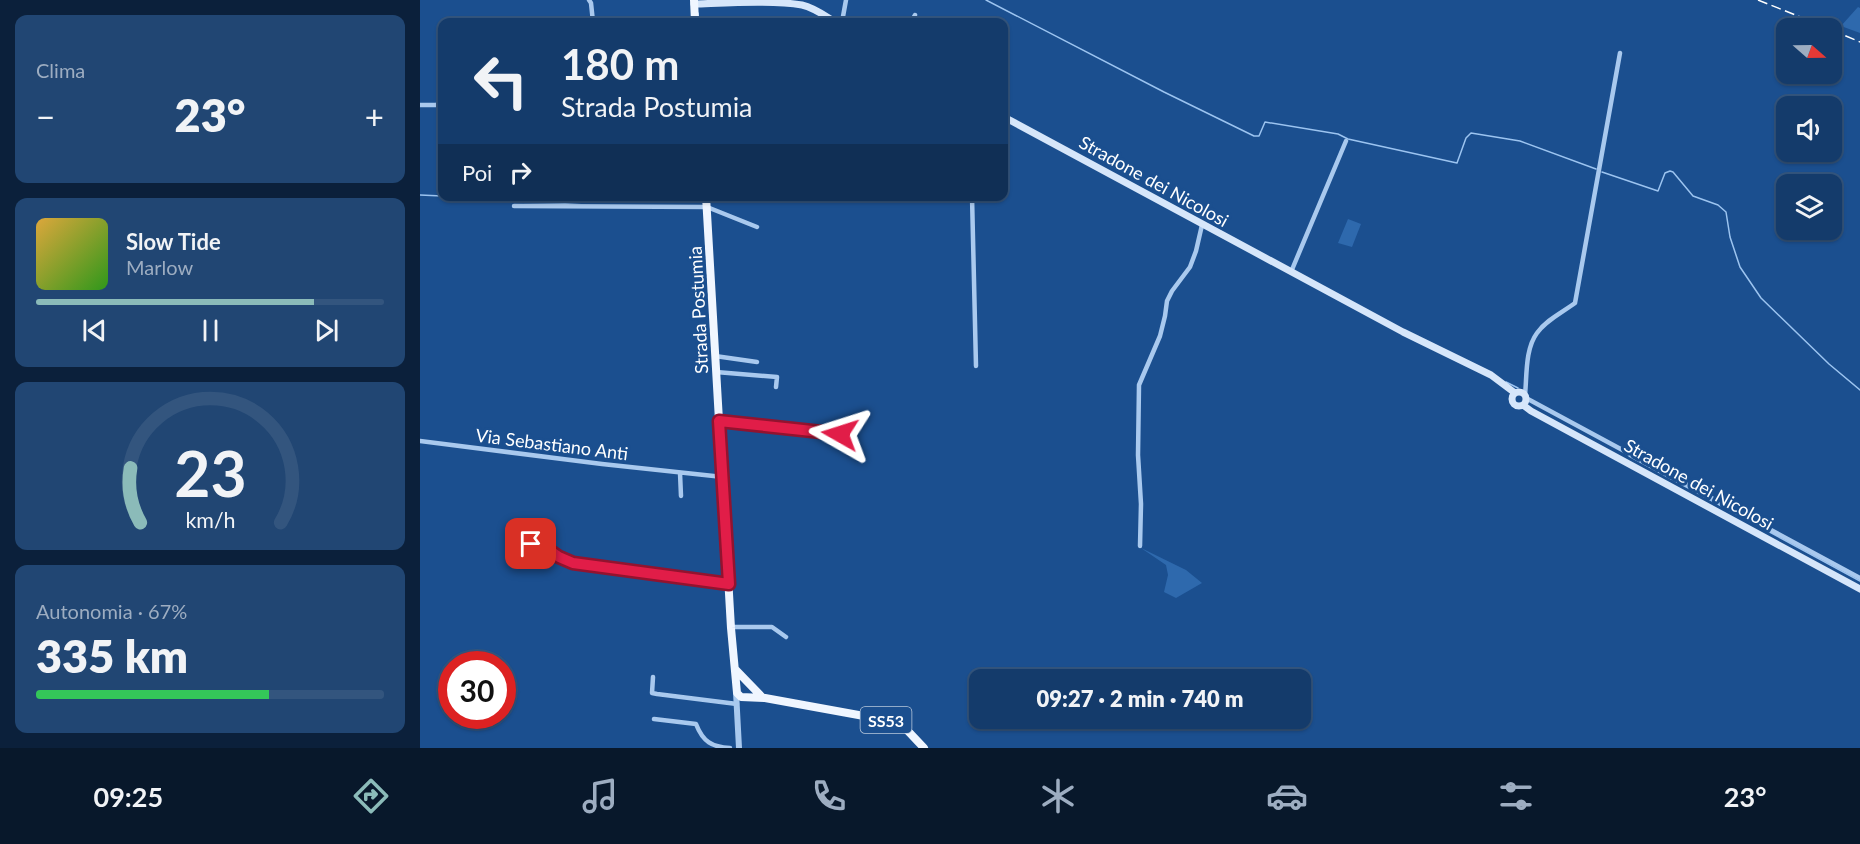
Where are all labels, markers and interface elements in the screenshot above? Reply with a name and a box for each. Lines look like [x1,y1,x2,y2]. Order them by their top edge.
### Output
north arrow [1776,18,1842,84]
map controls [1776,18,1842,240]
text: 180 m [561,39,679,89]
icon: left [462,42,540,120]
text: Clima [36,58,85,82]
text: 23° [175,88,245,142]
text: Strada Postumia [561,90,753,123]
text: − [36,96,55,136]
text: + [365,96,384,136]
button: sound [1776,96,1842,162]
street label: Stradone dei Nicolosi [1076,131,1232,231]
icon: right [504,156,537,189]
text: Poi [462,159,492,186]
button: layers [1776,174,1842,240]
text: Slow Tide [126,228,221,255]
street label: Strada Postumia [684,246,712,374]
text: Marlow [126,255,193,279]
icon: previous [78,314,111,347]
icon: pause [194,314,227,347]
icon: next [310,314,343,347]
position arrow [808,402,872,466]
street label: Via Sebastiano Anti [474,424,630,464]
street label: Stradone dei Nicolosi [1621,434,1777,534]
text: 23 [174,435,246,510]
text: km/h [185,507,235,533]
pin [505,518,556,569]
icon: arrive [514,527,547,560]
text: Autonomia · 67% [36,599,187,623]
text: 335 km [36,629,188,683]
speed limit sign: 30 [438,651,516,729]
text: 09:27 · 2 min · 740 m [1037,685,1243,712]
road number: SS53 [860,707,912,733]
icon: directions [350,775,392,817]
icon: music [579,775,621,817]
icon: phone [808,775,850,817]
icon: climate [1037,775,1079,817]
icon: car [1266,775,1308,817]
icon: filters [1495,775,1537,817]
text: 09:25 [93,780,163,813]
text: 23° [1724,780,1766,813]

